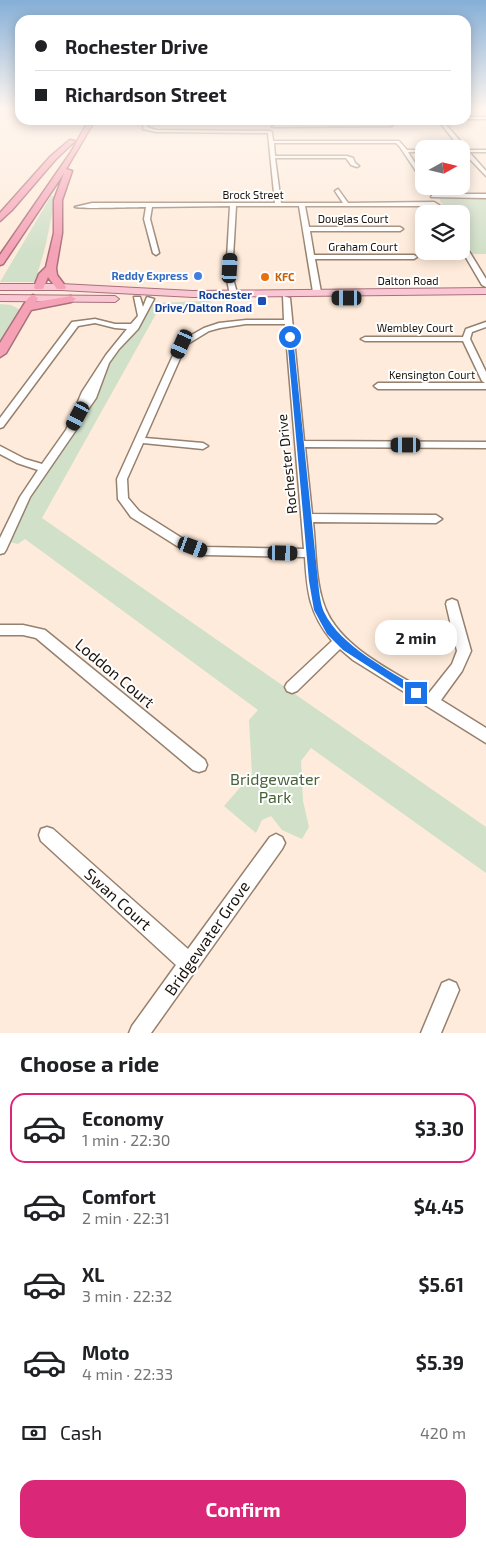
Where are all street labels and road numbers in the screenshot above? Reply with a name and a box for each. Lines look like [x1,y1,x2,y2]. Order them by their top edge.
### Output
street label: Brock Street [222,188,284,201]
street label: Douglas Court [318,212,388,225]
street label: Graham Court [328,240,398,253]
street label: Dalton Road [377,274,439,287]
street label: Wembley Court [377,321,453,334]
street label: Kensington Court [389,368,475,381]
street label: Rochester Drive [273,413,300,515]
street label: Loddon Court [72,634,159,711]
street label: Swan Court [81,864,156,934]
street label: Bridgewater Grove [160,877,253,999]

